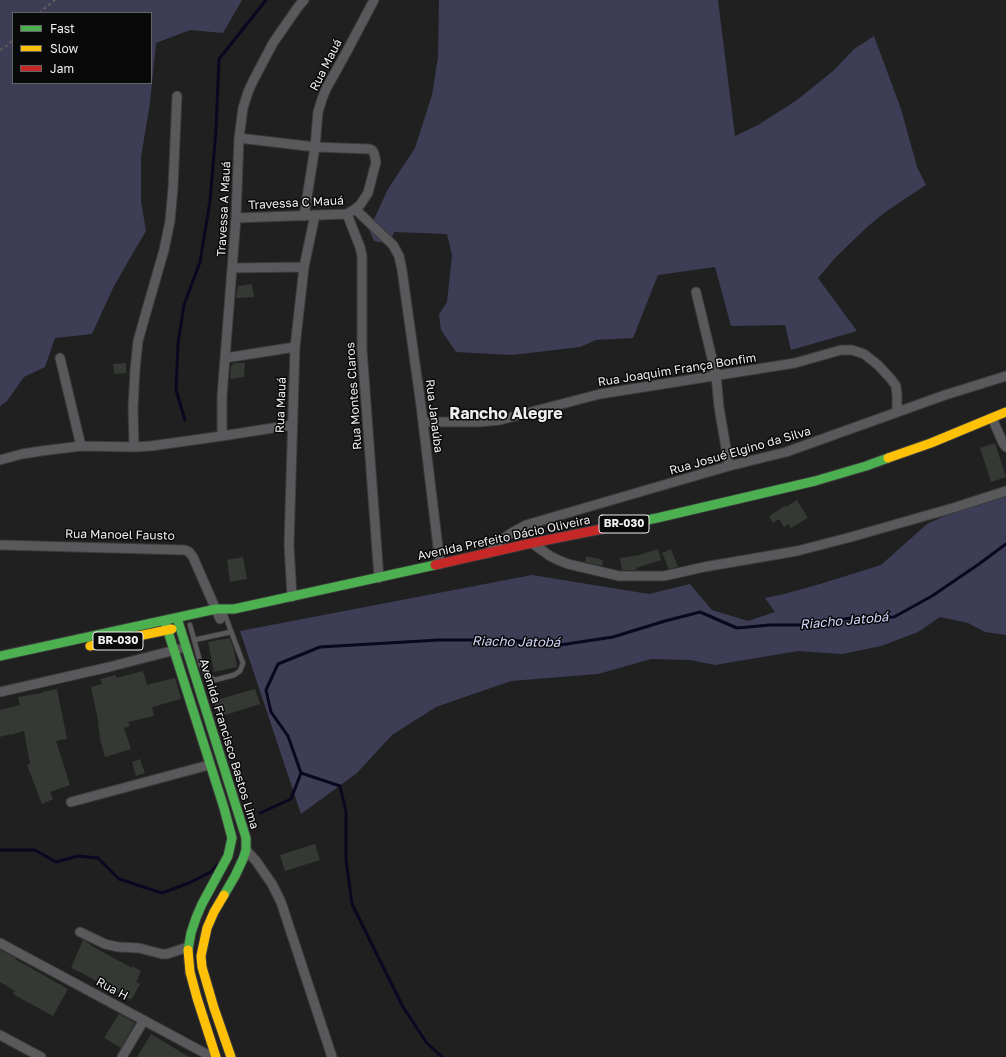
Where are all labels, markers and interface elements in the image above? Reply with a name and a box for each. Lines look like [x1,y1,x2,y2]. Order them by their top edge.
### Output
legend [12,12,152,84]
text: Fast [50,21,75,36]
street label: Rua Mauá [307,37,345,93]
text: Slow [50,41,78,56]
text: Jam [50,61,74,76]
street label: Travessa A Mauá [214,161,234,257]
street label: Travessa C Mauá [248,193,344,213]
street label: Rua Montes Claros [343,342,365,450]
street label: Rua Joaquim França Bonfim [597,350,757,390]
street label: Rua Mauá [273,377,289,433]
street label: Rua Janaúba [422,378,446,454]
district label: Rancho Alegre [449,404,563,424]
street label: Rua Josué Elgino da Silva [668,424,812,478]
street label: Avenida Prefeito Dácio Oliveira [416,513,592,563]
road number: BR-030 [599,515,649,533]
street label: Rua Manoel Fausto [65,527,175,543]
water label: Riacho Jatobá [799,609,889,633]
road number: BR-030 [93,632,143,650]
water label: Riacho Jatobá [472,633,560,651]
street label: Avenida Francisco Bastos Lima [196,657,262,831]
street label: Rua H [94,975,130,1003]

